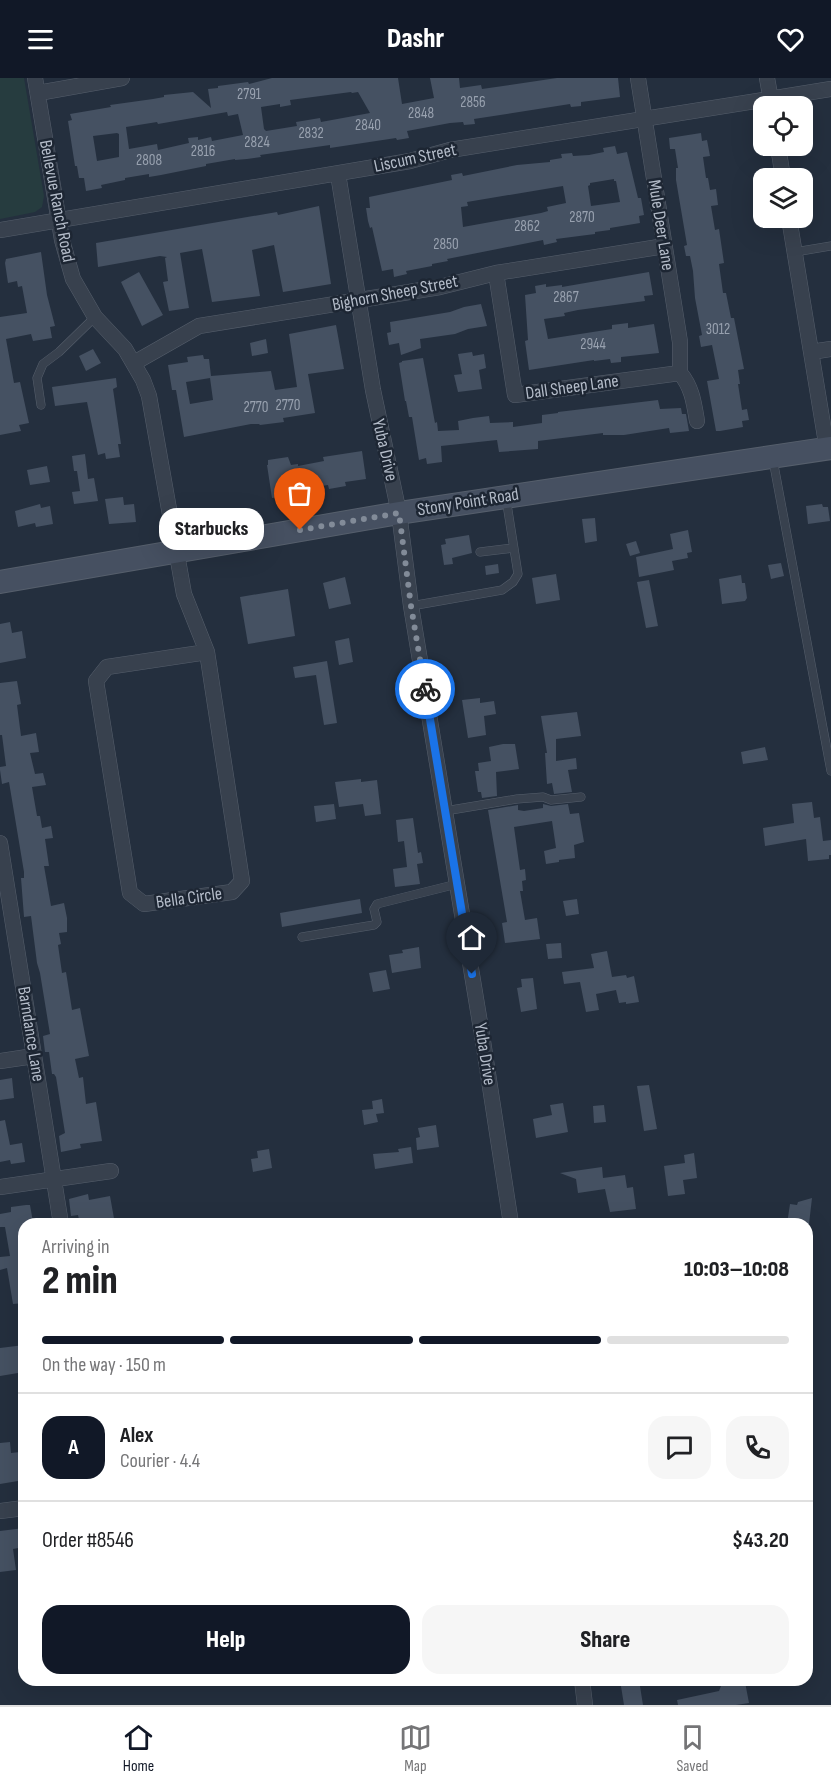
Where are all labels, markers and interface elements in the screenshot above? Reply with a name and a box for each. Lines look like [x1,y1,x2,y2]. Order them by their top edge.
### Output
icon: menu [24,23,57,56]
text: Dashr [387,23,444,55]
icon: heart [774,23,807,56]
house number: 2791 [237,85,262,104]
house number: 2856 [460,93,486,112]
map controls [753,96,813,228]
button: locate [753,96,813,156]
house number: 2848 [408,104,434,123]
house number: 2840 [355,116,381,135]
house number: 2832 [298,124,324,143]
house number: 2824 [244,133,270,152]
street label: Bellevue Ranch Road [35,138,79,264]
street label: Liscum Street [372,139,459,177]
house number: 2816 [191,142,215,161]
house number: 2808 [136,151,162,170]
button: layers [753,168,813,228]
street label: Mule Deer Lane [643,178,679,272]
house number: 2870 [569,208,595,227]
house number: 2862 [514,217,540,236]
house number: 2850 [433,235,459,254]
street label: Bighorn Sheep Street [330,270,460,315]
house number: 2867 [553,288,579,307]
house number: 3012 [706,320,730,339]
house number: 2944 [580,335,606,354]
street label: Dall Sheep Lane [524,370,620,404]
house number: 2770 [276,396,300,415]
house number: 2770 [244,398,268,417]
street label: Yuba Drive [368,417,402,483]
pin [274,468,325,530]
icon: bag [283,477,316,510]
street label: Stony Point Road [416,484,520,520]
callout: Starbucks [159,509,264,551]
text: Starbucks [175,517,248,541]
courier [395,659,455,719]
icon: bike [409,673,442,706]
street label: Bella Circle [155,883,223,913]
pin [446,912,497,974]
icon: home [455,921,488,954]
street label: Barndance Lane [13,985,49,1083]
street label: Yuba Drive [470,1021,500,1087]
text: Arriving in [42,1235,110,1259]
text: 10:03–10:08 [684,1256,789,1283]
text: 2 min [42,1258,118,1305]
text: On the way · 150 m [42,1353,166,1377]
button: chat [648,1416,711,1479]
button: phone [726,1416,789,1479]
text: Alex [120,1422,153,1449]
text: A [68,1434,79,1461]
text: Courier · 4.4 [120,1449,200,1473]
text: Order #8546 [42,1527,134,1554]
text: $43.20 [732,1527,789,1554]
button: Help [42,1605,410,1674]
button: Share [422,1605,789,1674]
tab: Home [122,1721,155,1776]
tab: Map [399,1721,432,1776]
tab: Saved [676,1721,709,1776]

